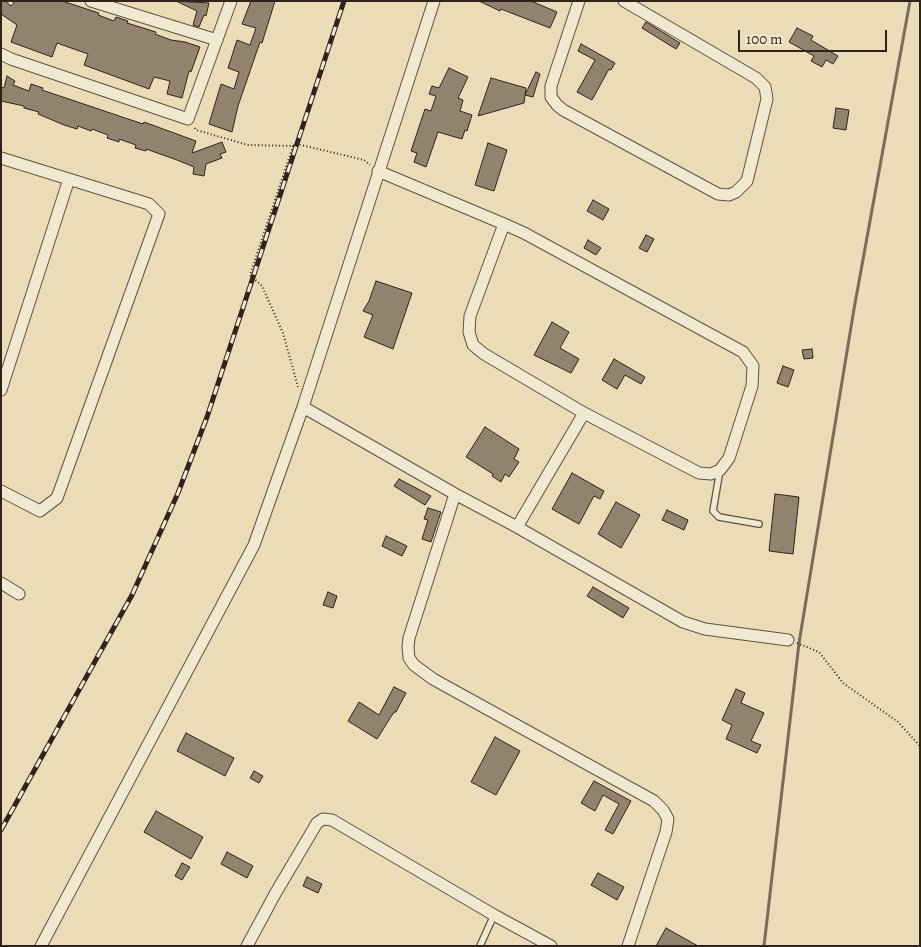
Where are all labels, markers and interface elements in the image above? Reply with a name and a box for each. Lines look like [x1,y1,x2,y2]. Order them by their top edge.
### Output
scale bar [741,20,890,52]
text: 100 m [746,29,783,49]

